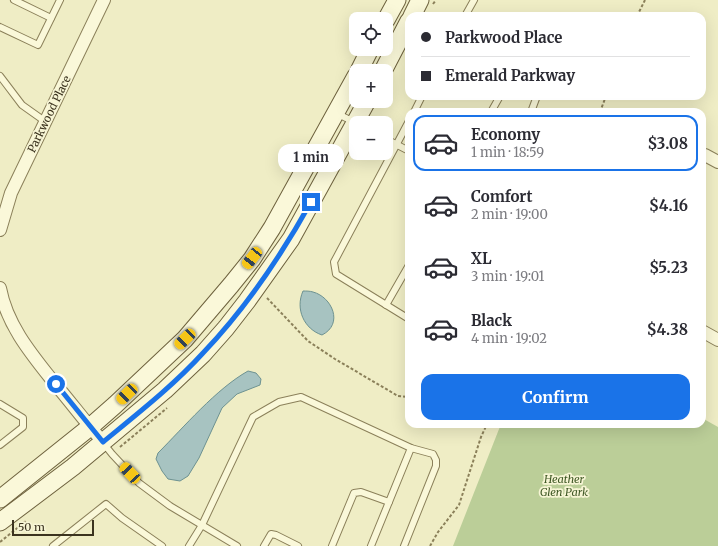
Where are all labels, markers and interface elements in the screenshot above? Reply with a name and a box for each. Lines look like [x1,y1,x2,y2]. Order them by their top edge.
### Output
map controls [349,12,393,160]
button: locate [349,12,393,56]
text: Parkwood Place [445,28,562,47]
button: + [349,64,393,108]
text: Emerald Parkway [445,66,575,85]
street label: Parkwood Place [24,73,74,155]
button: − [349,116,393,160]
icon: car [423,125,459,161]
text: Economy [471,125,540,144]
text: $3.08 [647,134,688,153]
callout: 1 min [278,144,344,172]
text: 1 min · 18:59 [471,144,544,161]
text: 1 min [293,149,329,166]
icon: car [423,187,459,223]
text: Comfort [471,187,532,206]
route end [302,193,320,211]
text: $4.16 [649,196,688,215]
text: 2 min · 19:00 [471,206,548,223]
car [240,245,264,271]
icon: car [423,249,459,285]
text: XL [471,249,492,268]
text: $5.23 [649,258,688,277]
text: 3 min · 19:01 [471,268,545,285]
icon: car [423,311,459,347]
text: Black [471,311,512,330]
text: $4.38 [647,320,688,339]
car [172,326,198,352]
text: 4 min · 19:02 [471,330,547,347]
button: Confirm [421,374,690,420]
route start [47,375,65,393]
car [114,381,140,407]
car [117,460,143,486]
park label: Heather Glen Park [540,472,588,499]
scale bar [12,518,94,537]
text: 50 m [18,520,45,534]

